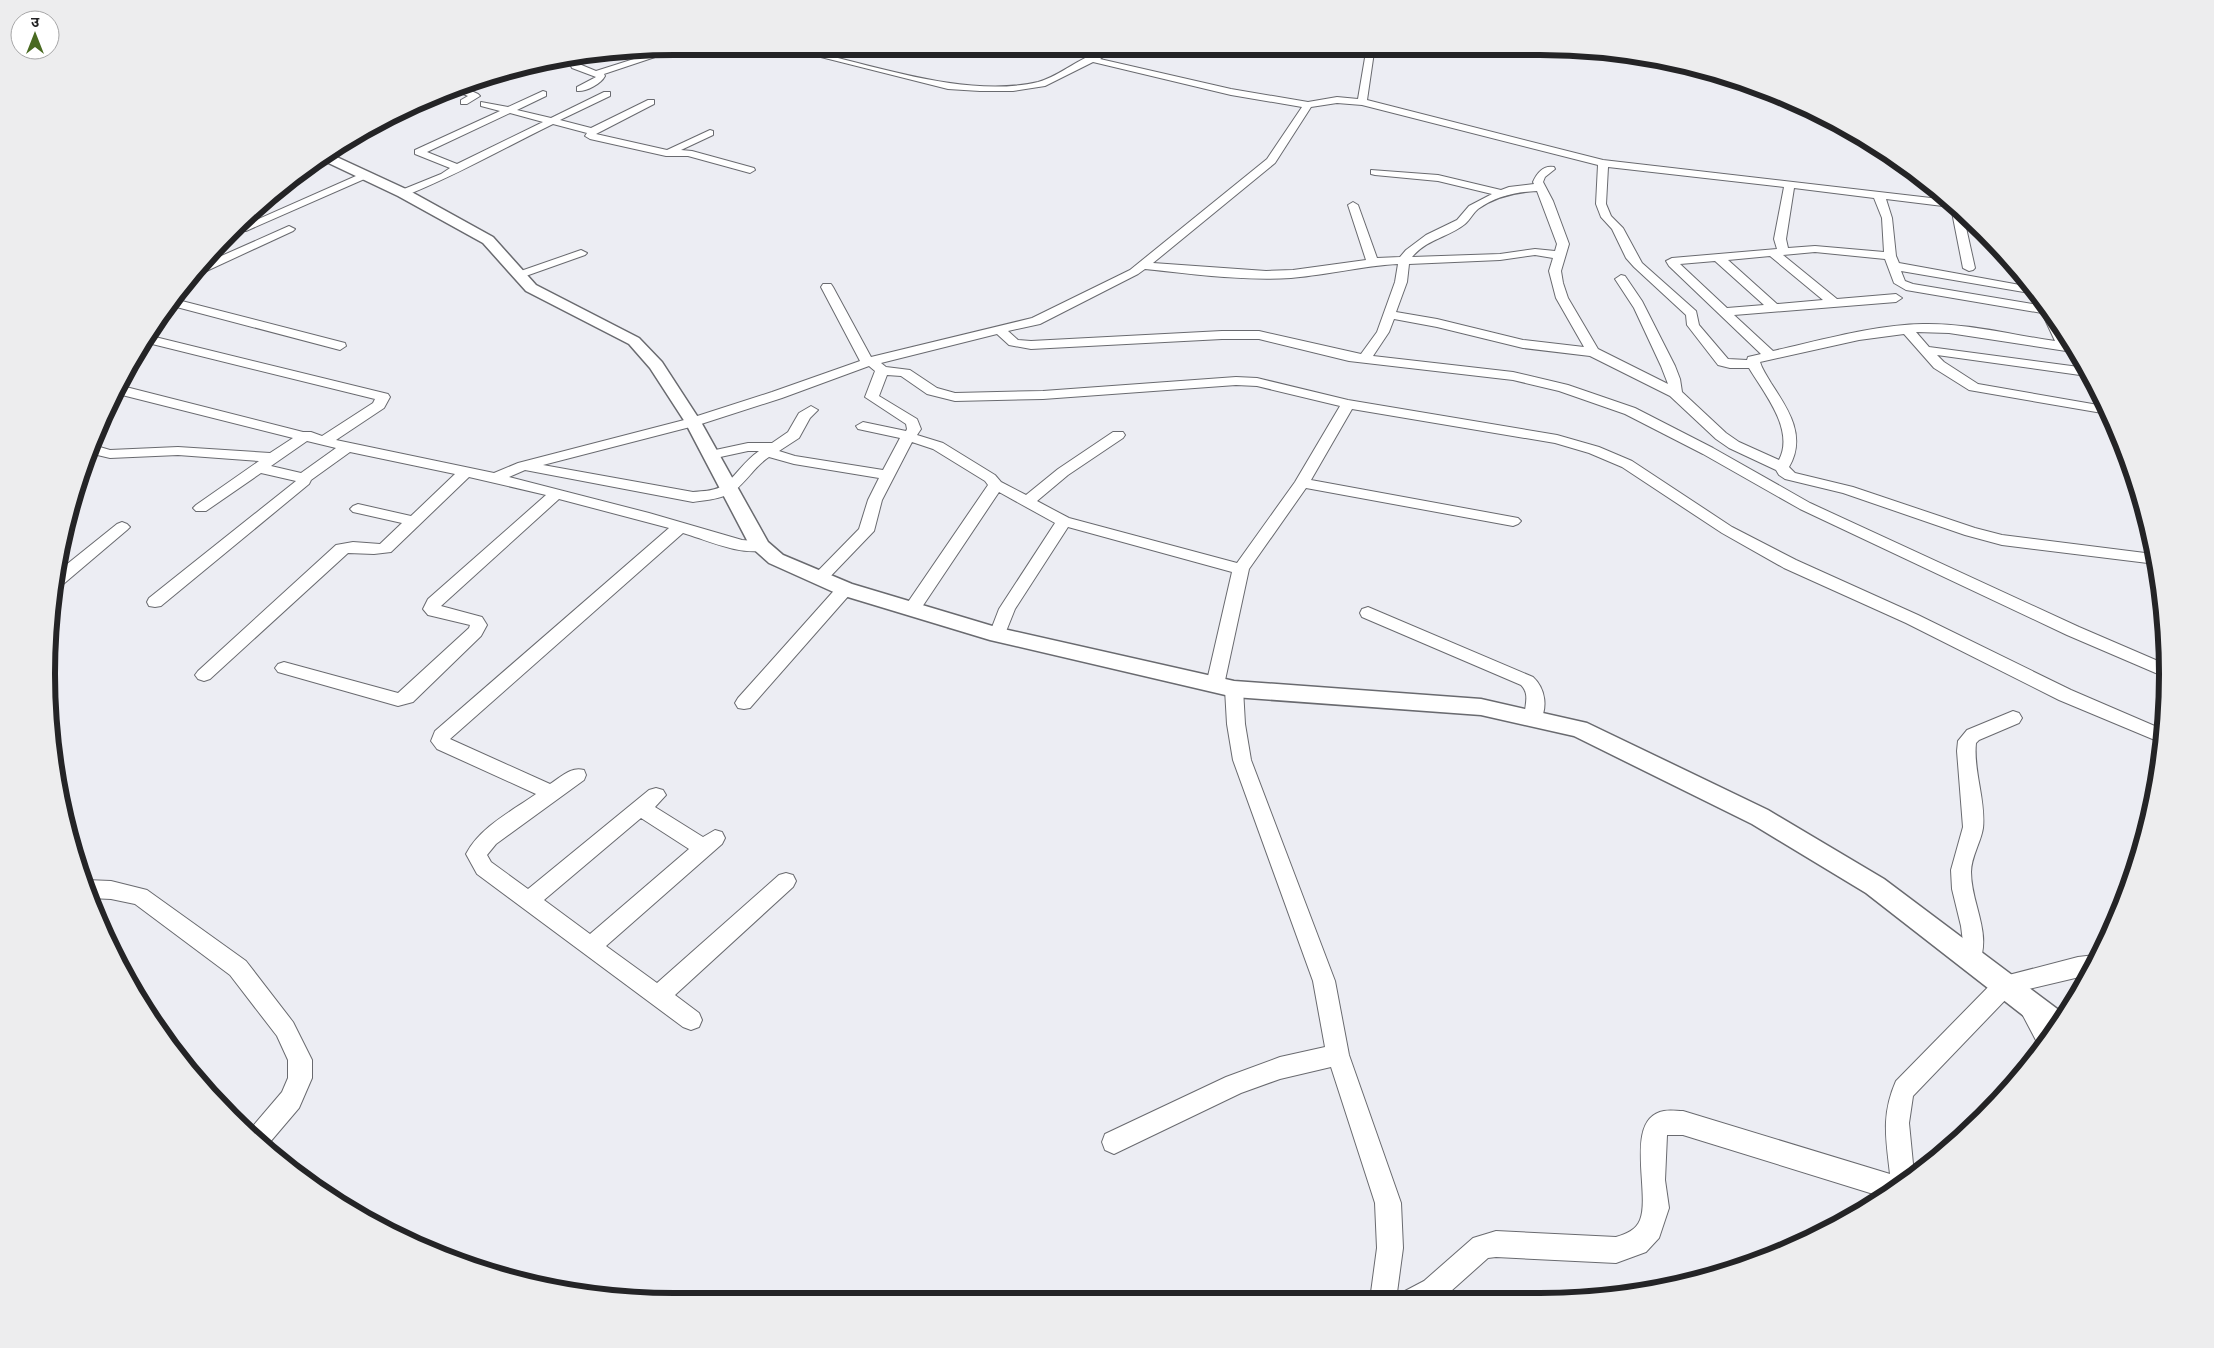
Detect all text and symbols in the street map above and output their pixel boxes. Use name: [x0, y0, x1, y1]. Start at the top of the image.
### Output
north arrow: [10, 10, 60, 60]
text: उ: [31, 14, 40, 30]

